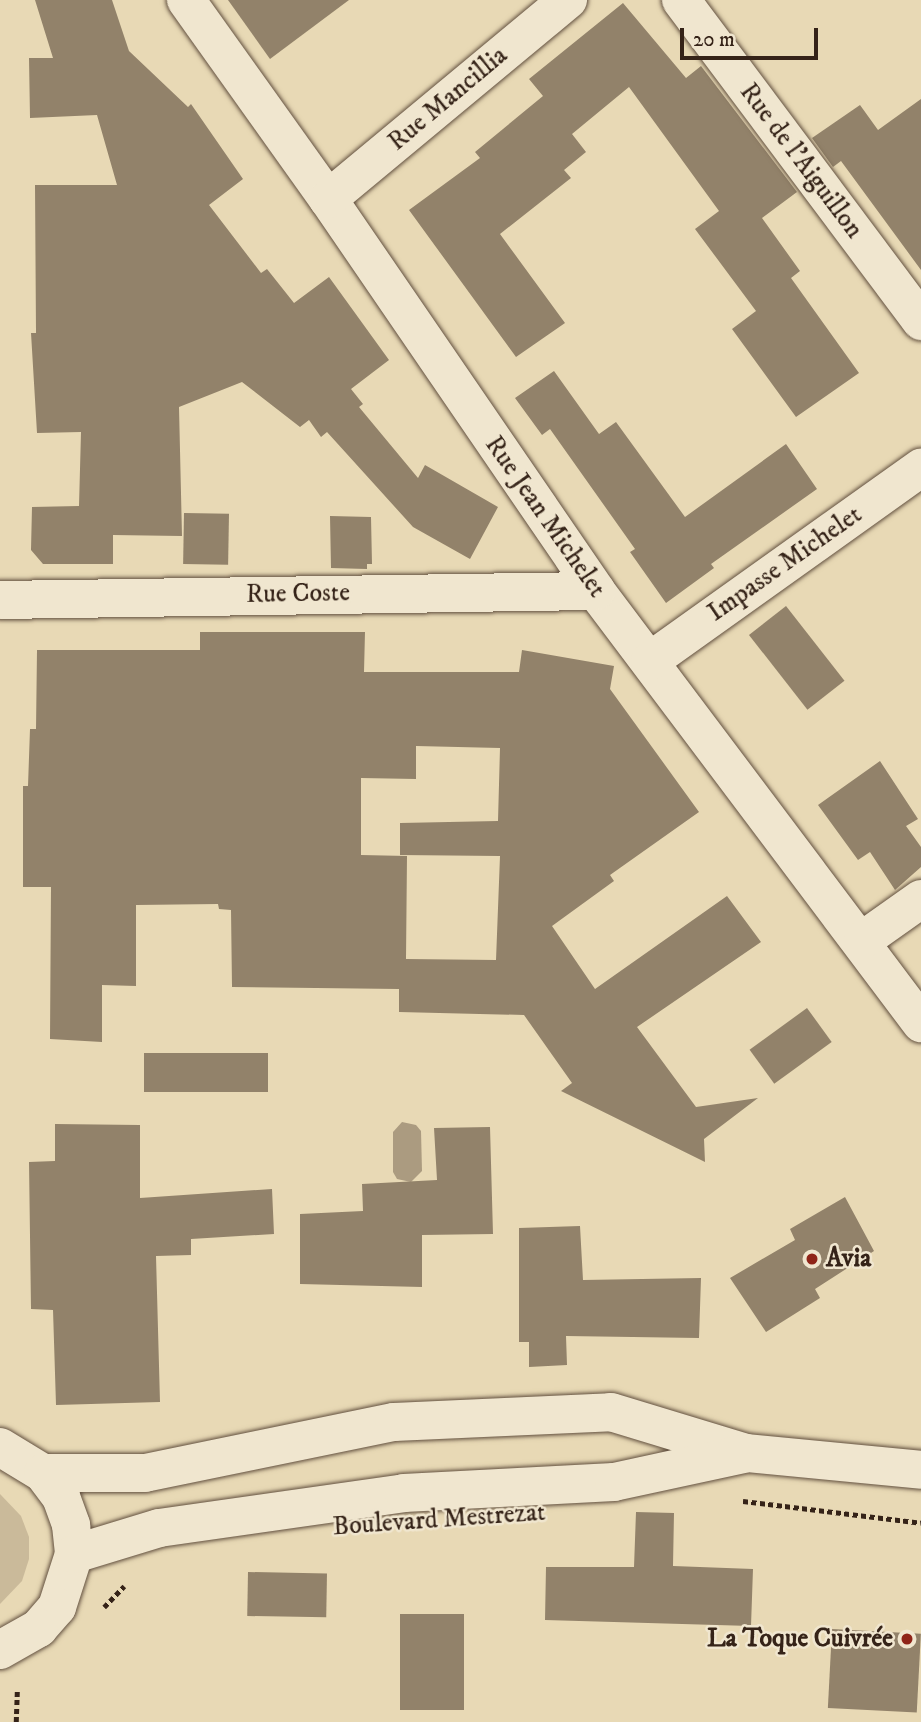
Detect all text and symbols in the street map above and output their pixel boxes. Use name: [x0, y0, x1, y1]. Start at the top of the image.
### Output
scale bar: [683, 14, 821, 58]
text: 20 m: [693, 27, 735, 53]
street label: Rue Mancillia: [382, 40, 514, 158]
street label: Rue de l'Aiguillon: [733, 77, 869, 245]
street label: Rue Jean Michelet: [478, 430, 612, 604]
street label: Impasse Michelet: [702, 499, 868, 629]
street label: Rue Coste: [246, 577, 350, 611]
place label: Avia: [826, 1243, 871, 1275]
marker: Avia: [804, 1251, 820, 1267]
street label: Boulevard Mestrezat: [332, 1497, 546, 1543]
place label: La Toque Cuivrée: [707, 1623, 893, 1655]
marker: La Toque Cuivrée: [899, 1631, 915, 1647]

